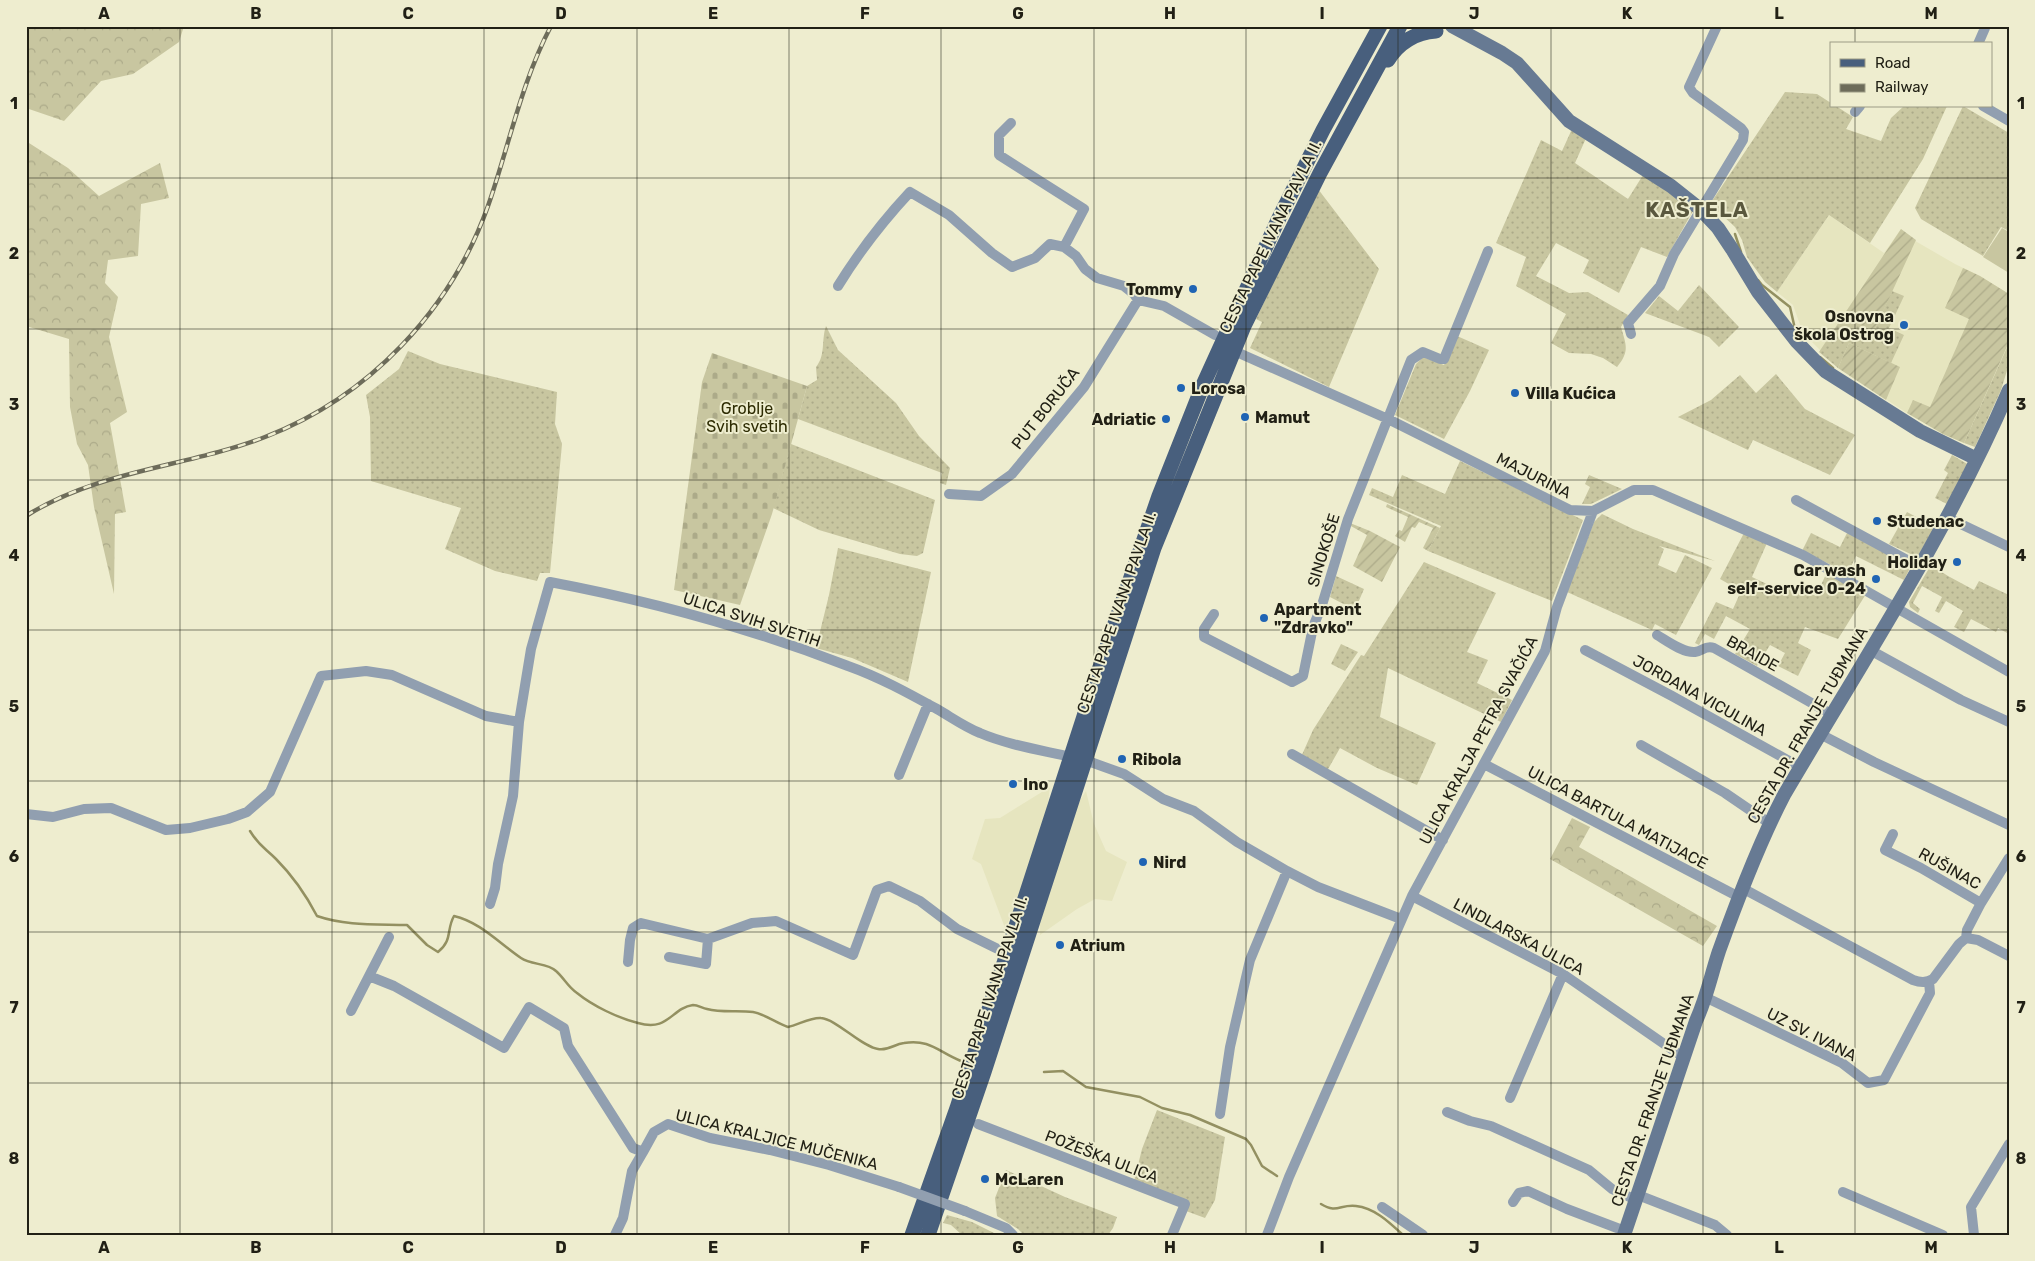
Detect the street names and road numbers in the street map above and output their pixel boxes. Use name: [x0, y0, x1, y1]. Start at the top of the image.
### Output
street label: CESTA PAPE IVANA PAVLA II.: [1215, 136, 1326, 336]
street label: PUT BORUČA: [1007, 363, 1083, 453]
street label: MAJURINA: [1493, 449, 1575, 502]
street label: CESTA PAPE IVANA PAVLA II.: [1073, 508, 1160, 716]
street label: SINOKOŠE: [1302, 511, 1344, 589]
street label: ULICA SVIH SVETIH: [680, 588, 823, 651]
street label: CESTA DR. FRANJE TUĐMANA: [1743, 623, 1872, 827]
street label: BRAIDE: [1723, 631, 1782, 676]
street label: ULICA KRALJA PETRA SVAČIĆA: [1414, 632, 1542, 848]
street label: JORDANA VICULINA: [1630, 651, 1770, 740]
street label: ULICA BARTULA MATIJACE: [1524, 762, 1711, 873]
street label: RUŠINAC: [1915, 843, 1985, 893]
street label: CESTA PAPE IVANA PAVLA II.: [948, 893, 1031, 1101]
street label: LINDLARSKA ULICA: [1450, 894, 1588, 979]
street label: CESTA DR. FRANJE TUĐMANA: [1607, 991, 1698, 1209]
street label: UZ SV. IVANA: [1764, 1004, 1860, 1065]
street label: ULICA KRALJICE MUČENIKA: [674, 1104, 881, 1174]
street label: POŽEŠKA ULICA: [1042, 1125, 1162, 1187]

